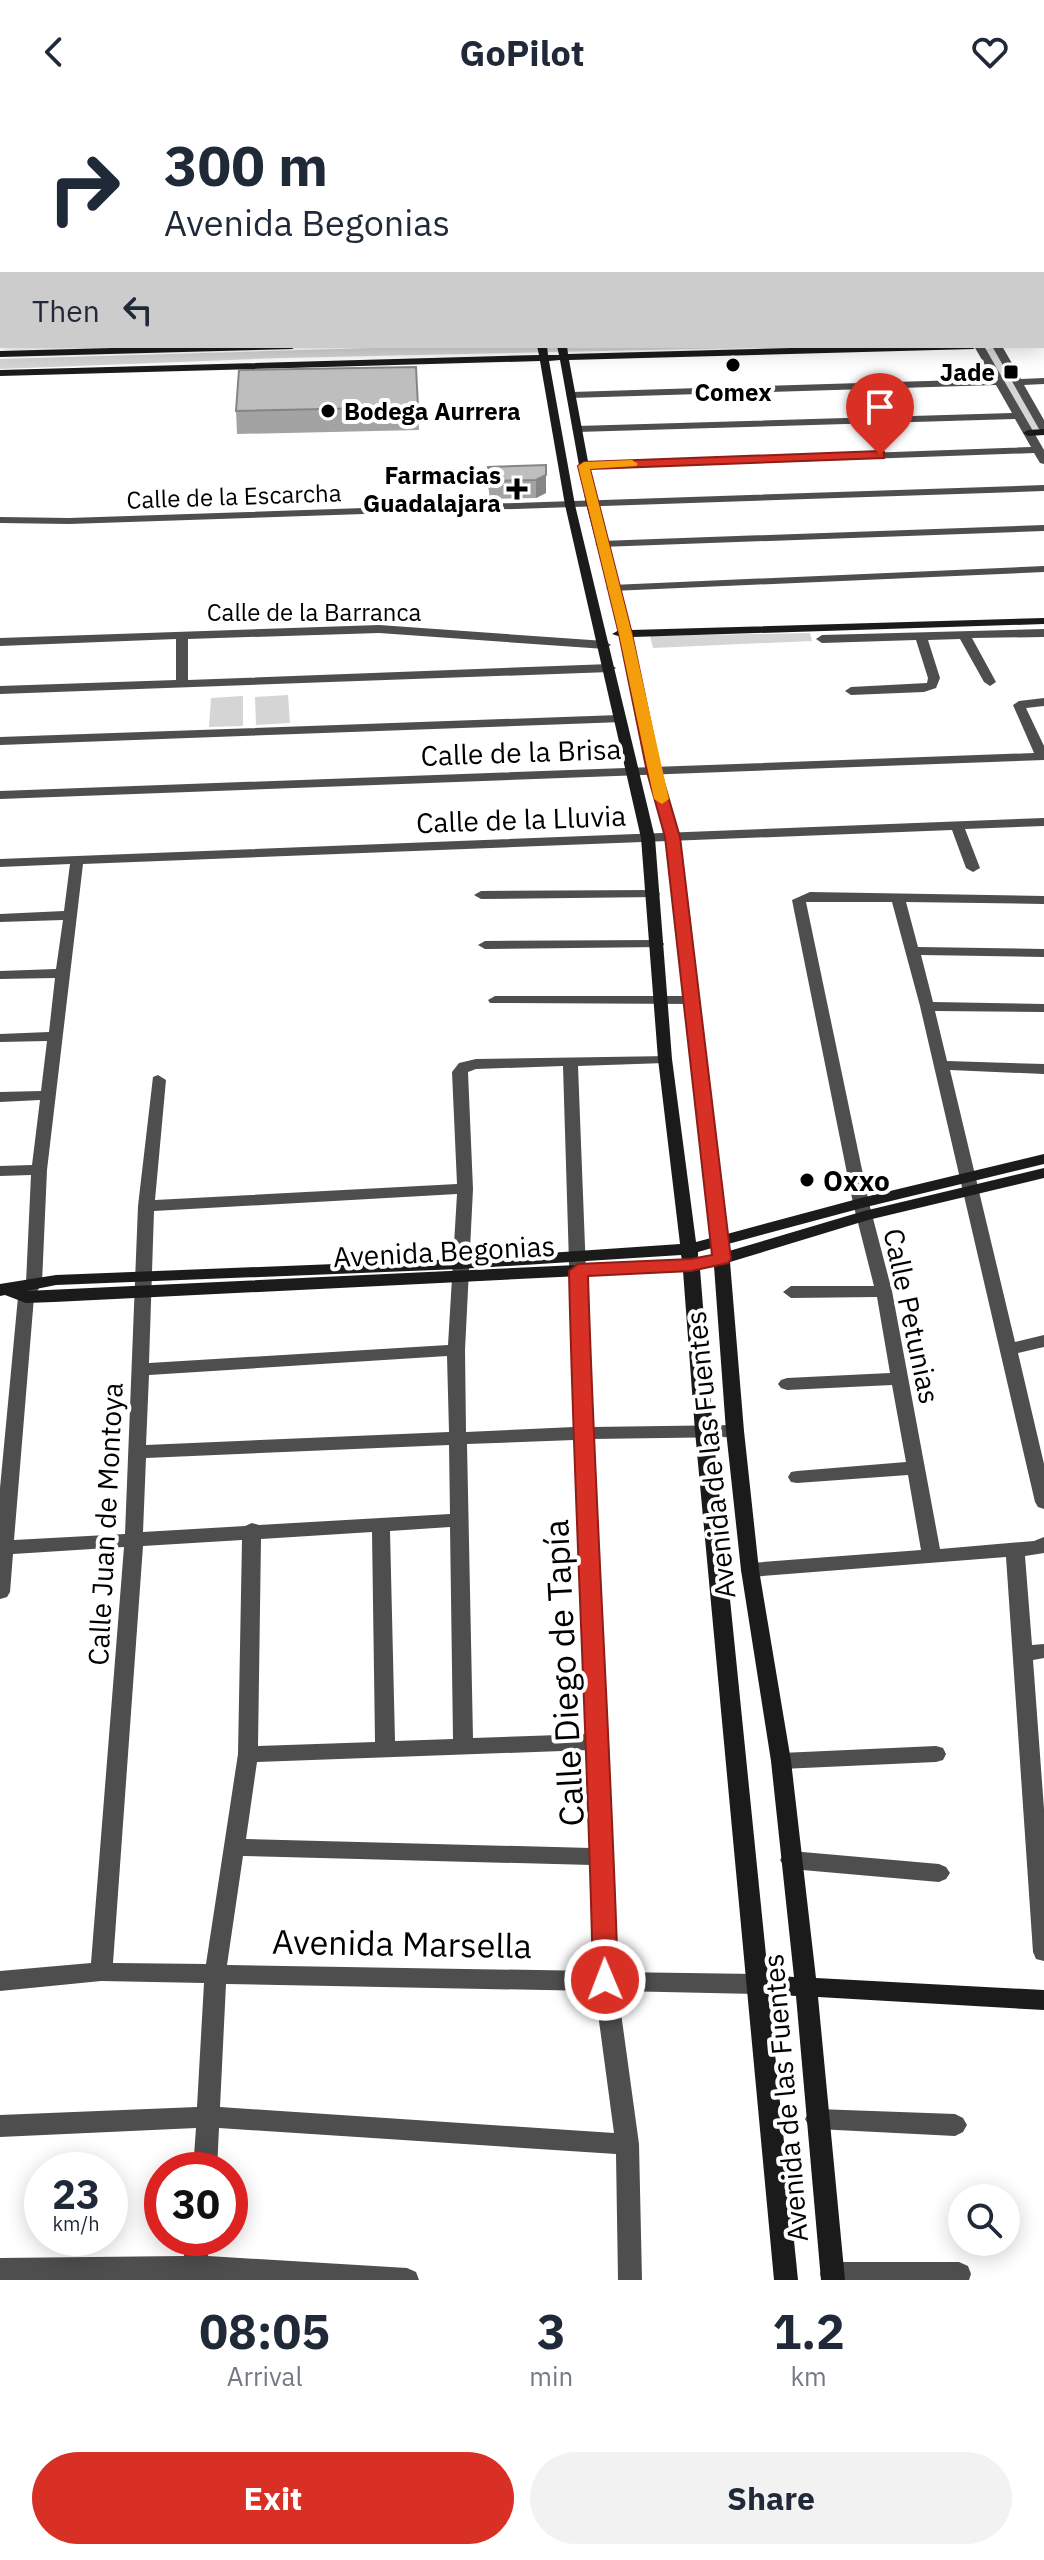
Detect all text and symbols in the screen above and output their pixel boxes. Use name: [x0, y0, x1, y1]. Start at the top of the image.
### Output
text: GoPilot: [460, 29, 584, 76]
icon: back: [32, 30, 76, 74]
icon: heart: [968, 30, 1012, 74]
text: 300 m: [164, 129, 328, 201]
icon: right: [32, 136, 136, 240]
text: Avenida Begonias: [164, 199, 450, 246]
icon: left: [116, 288, 160, 332]
text: Then: [32, 291, 100, 330]
marker: Comex: [724, 356, 742, 374]
place label: Jade: [940, 356, 995, 388]
marker: Jade: [1002, 363, 1020, 381]
pin: [846, 373, 914, 455]
place label: Comex: [694, 376, 772, 408]
icon: arrive: [858, 385, 902, 429]
place label: Bodega Aurrera: [344, 395, 521, 427]
marker: Bodega Aurrera: [319, 402, 337, 420]
place label: Farmacias Guadalajara: [363, 459, 501, 519]
street label: Calle de la Escarcha: [126, 476, 342, 516]
marker: Farmacias Guadalajara: [508, 480, 526, 498]
street label: Calle de la Barranca: [207, 596, 421, 628]
street label: Calle de la Brisa: [420, 730, 622, 774]
street label: Calle de la Lluvia: [415, 797, 627, 841]
place label: Oxxo: [823, 1162, 890, 1199]
marker: Oxxo: [798, 1171, 816, 1189]
street label: Calle Petunias: [875, 1225, 949, 1407]
street label: Avenida Begonias: [332, 1227, 556, 1275]
street label: Avenida de las Fuentes: [677, 1309, 743, 1601]
street label: Calle Juan de Montoya: [79, 1381, 131, 1666]
street label: Calle Diego de Tapía: [533, 1519, 593, 1827]
street label: Avenida Marsella: [272, 1919, 532, 1967]
position arrow: [563, 1938, 647, 2022]
street label: Avenida de las Fuentes: [754, 1952, 816, 2244]
speed limit sign: 30: [144, 2152, 248, 2256]
text: 23: [52, 2168, 100, 2220]
map controls: [948, 2184, 1020, 2256]
button: search: [948, 2184, 1020, 2256]
text: km/h: [52, 2210, 100, 2237]
text: 08:05: [199, 2300, 330, 2362]
text: 3: [537, 2300, 566, 2362]
text: 1.2: [772, 2300, 845, 2362]
text: Arrival: [227, 2359, 303, 2393]
text: min: [529, 2359, 573, 2393]
text: km: [790, 2359, 827, 2393]
button: Exit: [32, 2452, 514, 2544]
button: Share: [530, 2452, 1012, 2544]

